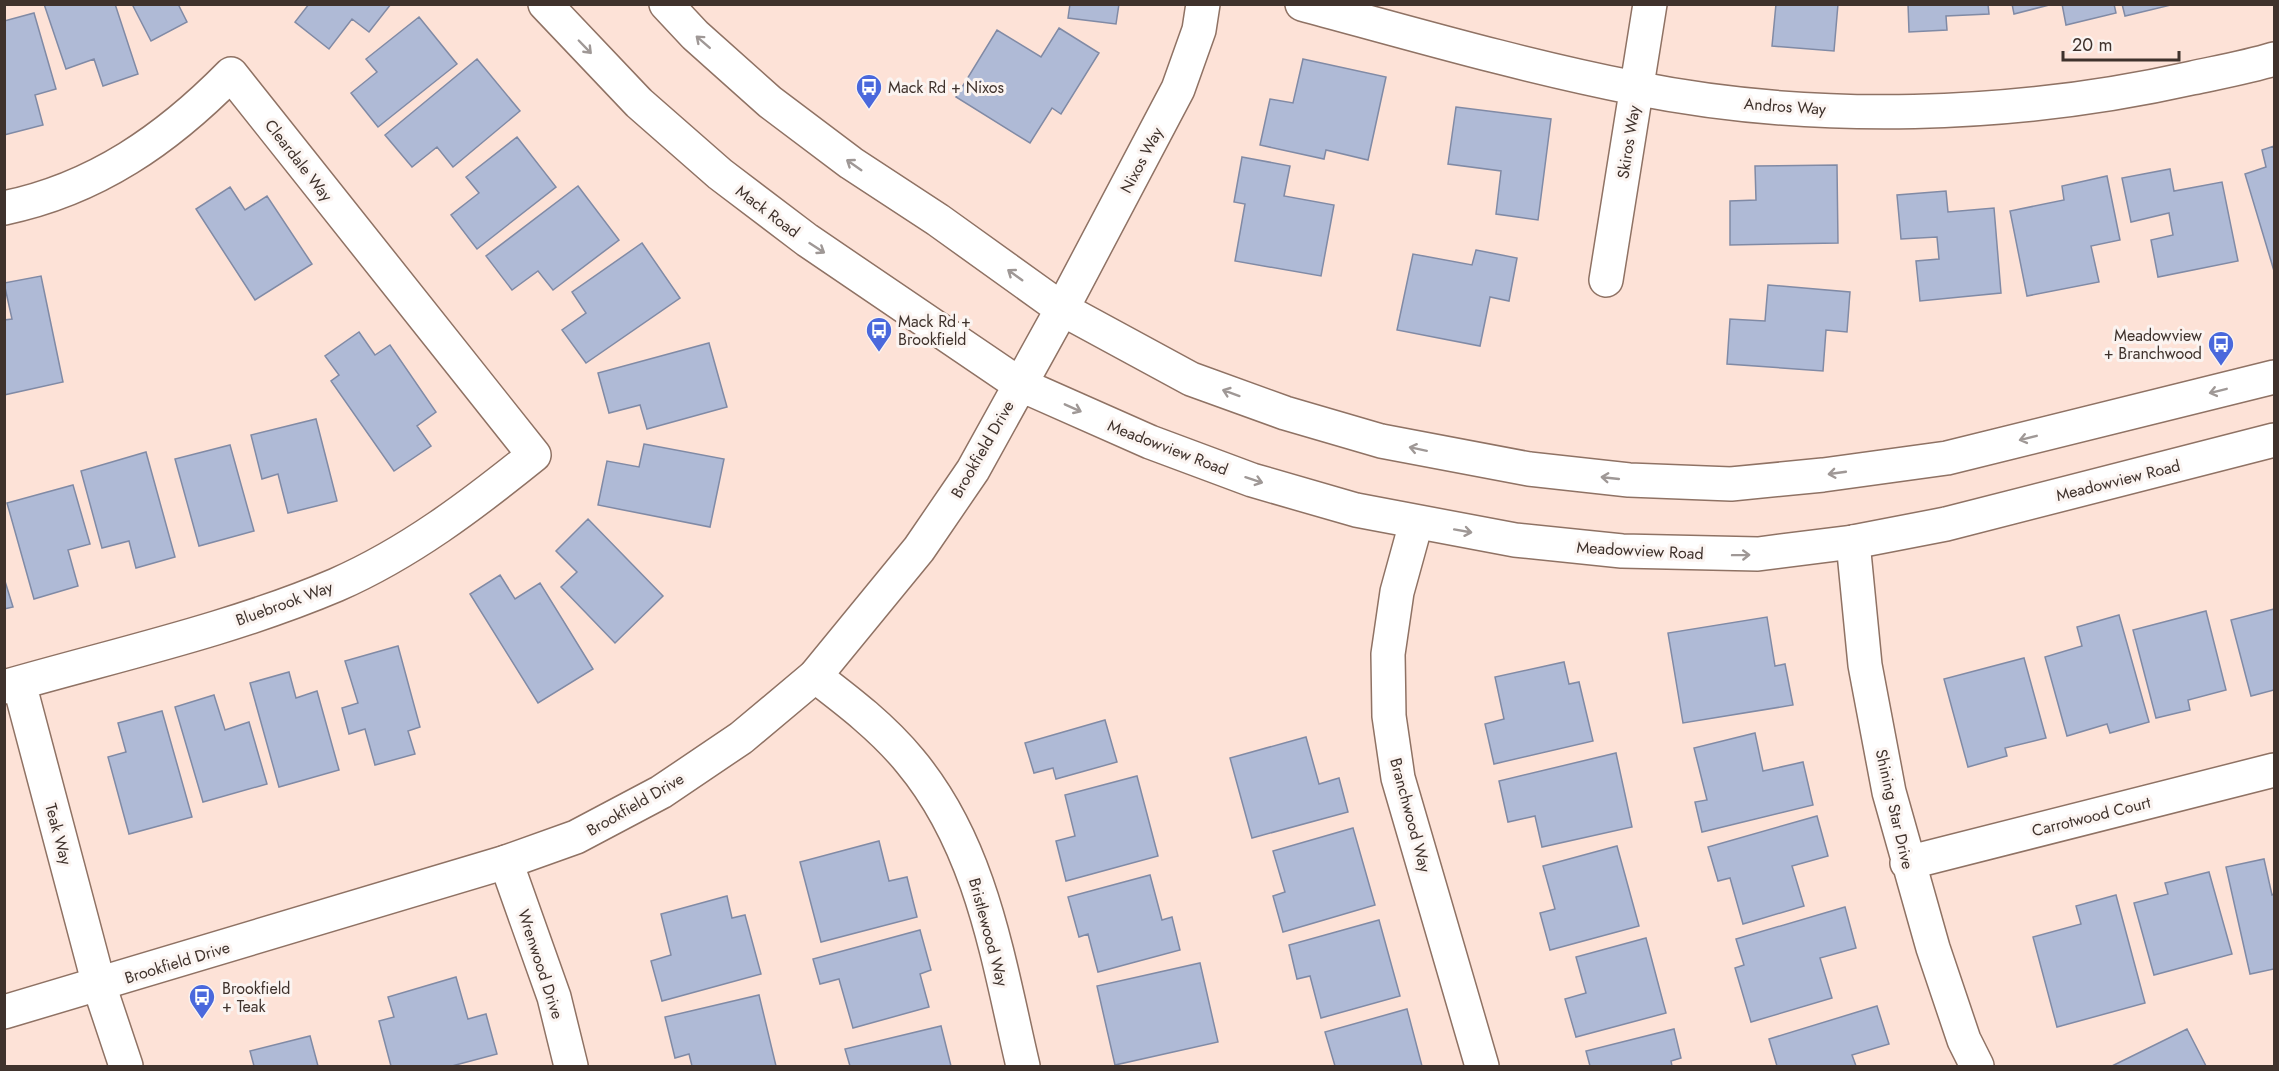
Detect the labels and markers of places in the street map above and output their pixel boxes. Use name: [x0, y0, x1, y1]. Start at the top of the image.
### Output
bus stop icon: Mack Rd + Nixos: [854, 72, 884, 110]
place label: Mack Rd + Nixos: [888, 76, 1004, 99]
place label: Mack Rd + Brookfield: [898, 310, 971, 351]
bus stop icon: Mack Rd + Brookfield: [864, 315, 894, 353]
place label: Meadowview + Branchwood: [2104, 324, 2202, 365]
bus stop icon: Meadowview + Branchwood: [2206, 329, 2236, 367]
place label: Brookfield + Teak: [222, 977, 290, 1018]
bus stop icon: Brookfield + Teak: [187, 982, 217, 1020]

